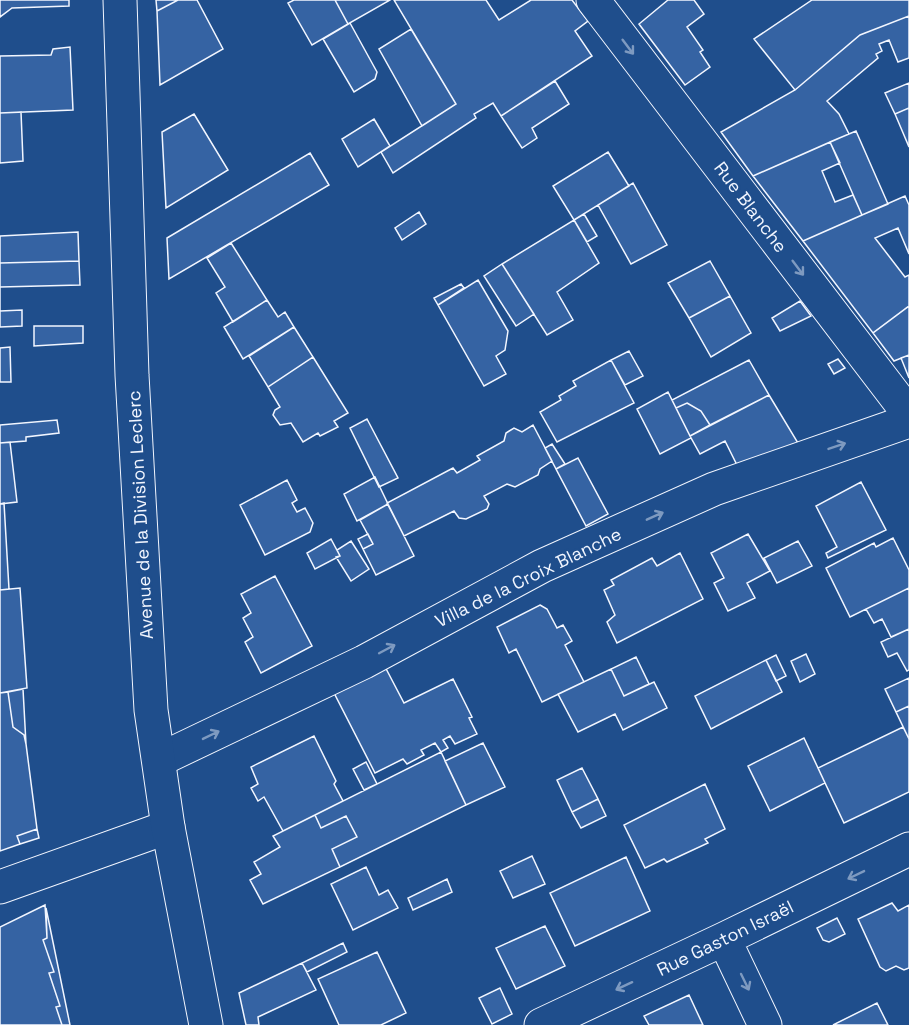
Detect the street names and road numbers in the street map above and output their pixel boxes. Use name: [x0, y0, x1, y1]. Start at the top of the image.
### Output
street label: Rue Blanche: [709, 157, 793, 257]
street label: Avenue de la Division Leclerc: [122, 390, 158, 640]
street label: Villa de la Croix Blanche: [431, 522, 625, 632]
street label: Rue Gaston Israël: [653, 895, 797, 981]

